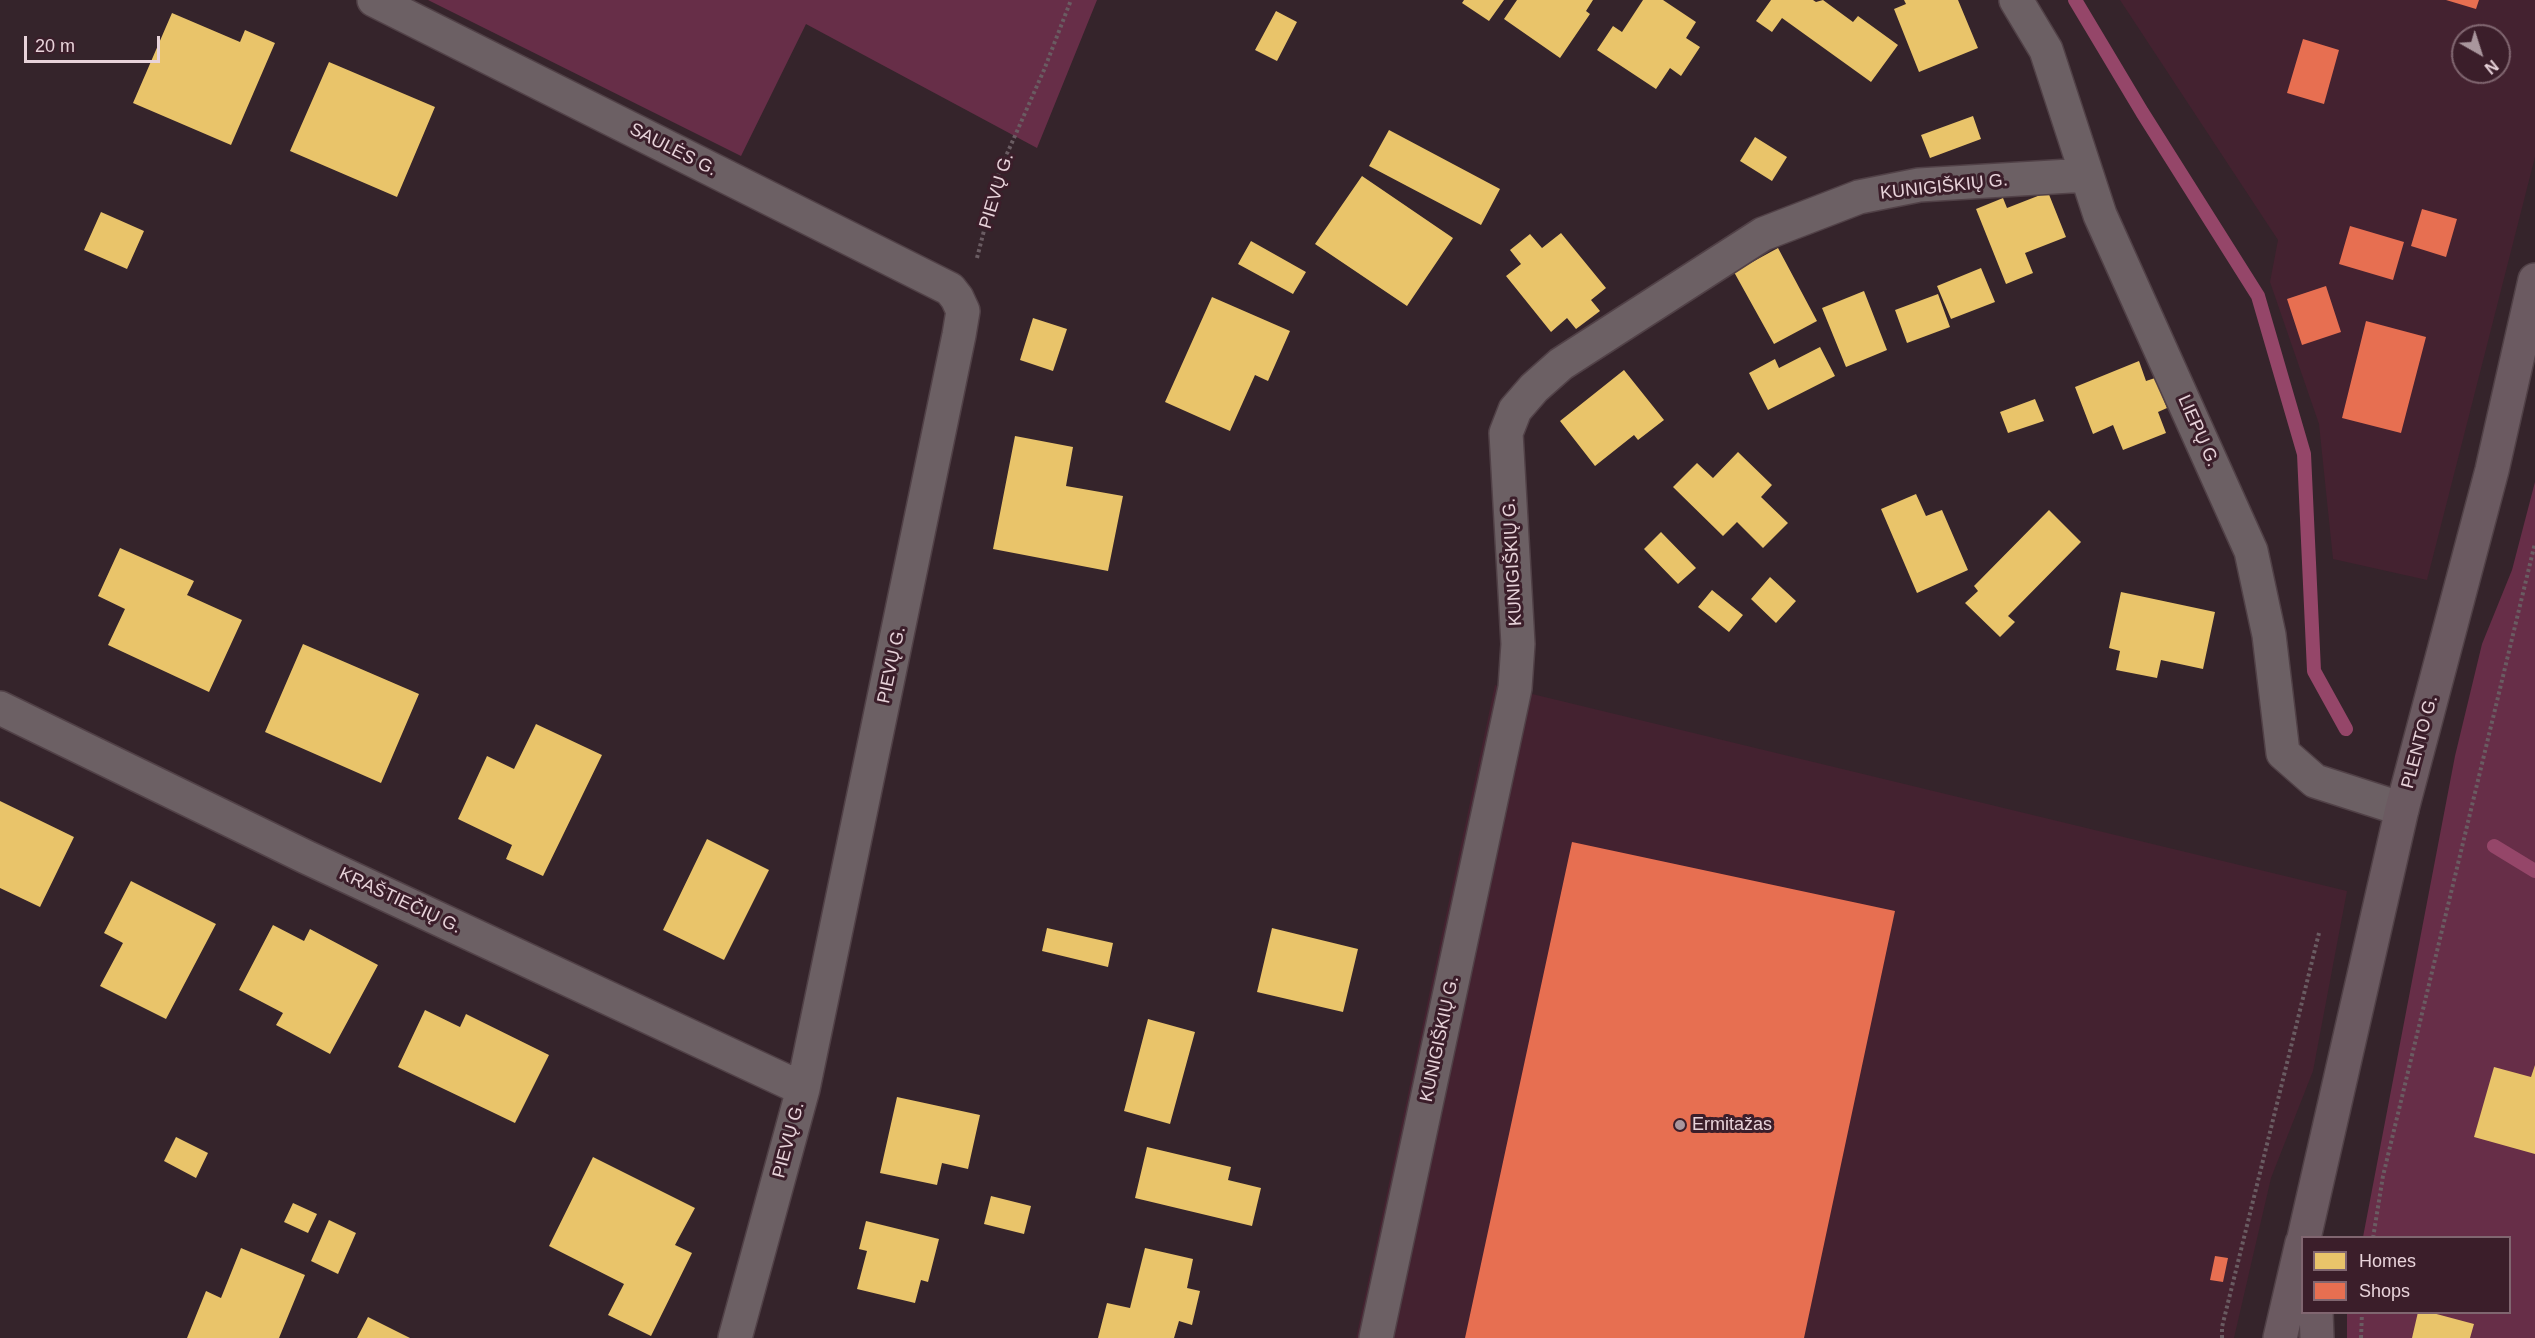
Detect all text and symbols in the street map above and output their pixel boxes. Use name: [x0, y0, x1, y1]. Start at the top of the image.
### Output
scale bar: [27, 24, 164, 62]
north arrow: [2451, 24, 2511, 84]
text: 20 m: [35, 36, 75, 56]
text: N: [2482, 57, 2501, 77]
street label: SAULĖS G.: [626, 119, 720, 181]
street label: PIEVŲ G.: [975, 151, 1019, 231]
street label: KUNIGIŠKIŲ G.: [1879, 170, 2009, 204]
street label: LIEPŲ G.: [2173, 392, 2223, 470]
street label: KUNIGIŠKIŲ G.: [1499, 498, 1527, 626]
street label: PIEVŲ G.: [873, 625, 911, 705]
street label: PLENTO G.: [2397, 693, 2443, 791]
street label: KRAŠTIEČIŲ G.: [336, 863, 464, 939]
street label: KUNIGIŠKIŲ G.: [1416, 974, 1464, 1104]
street label: PIEVŲ G.: [768, 1100, 810, 1180]
place label: Ermitažas: [1692, 1114, 1772, 1136]
marker: Ermitažas: [1673, 1118, 1687, 1132]
legend: [2301, 1236, 2511, 1314]
text: Homes: [2359, 1251, 2416, 1271]
text: Shops: [2359, 1281, 2410, 1301]

